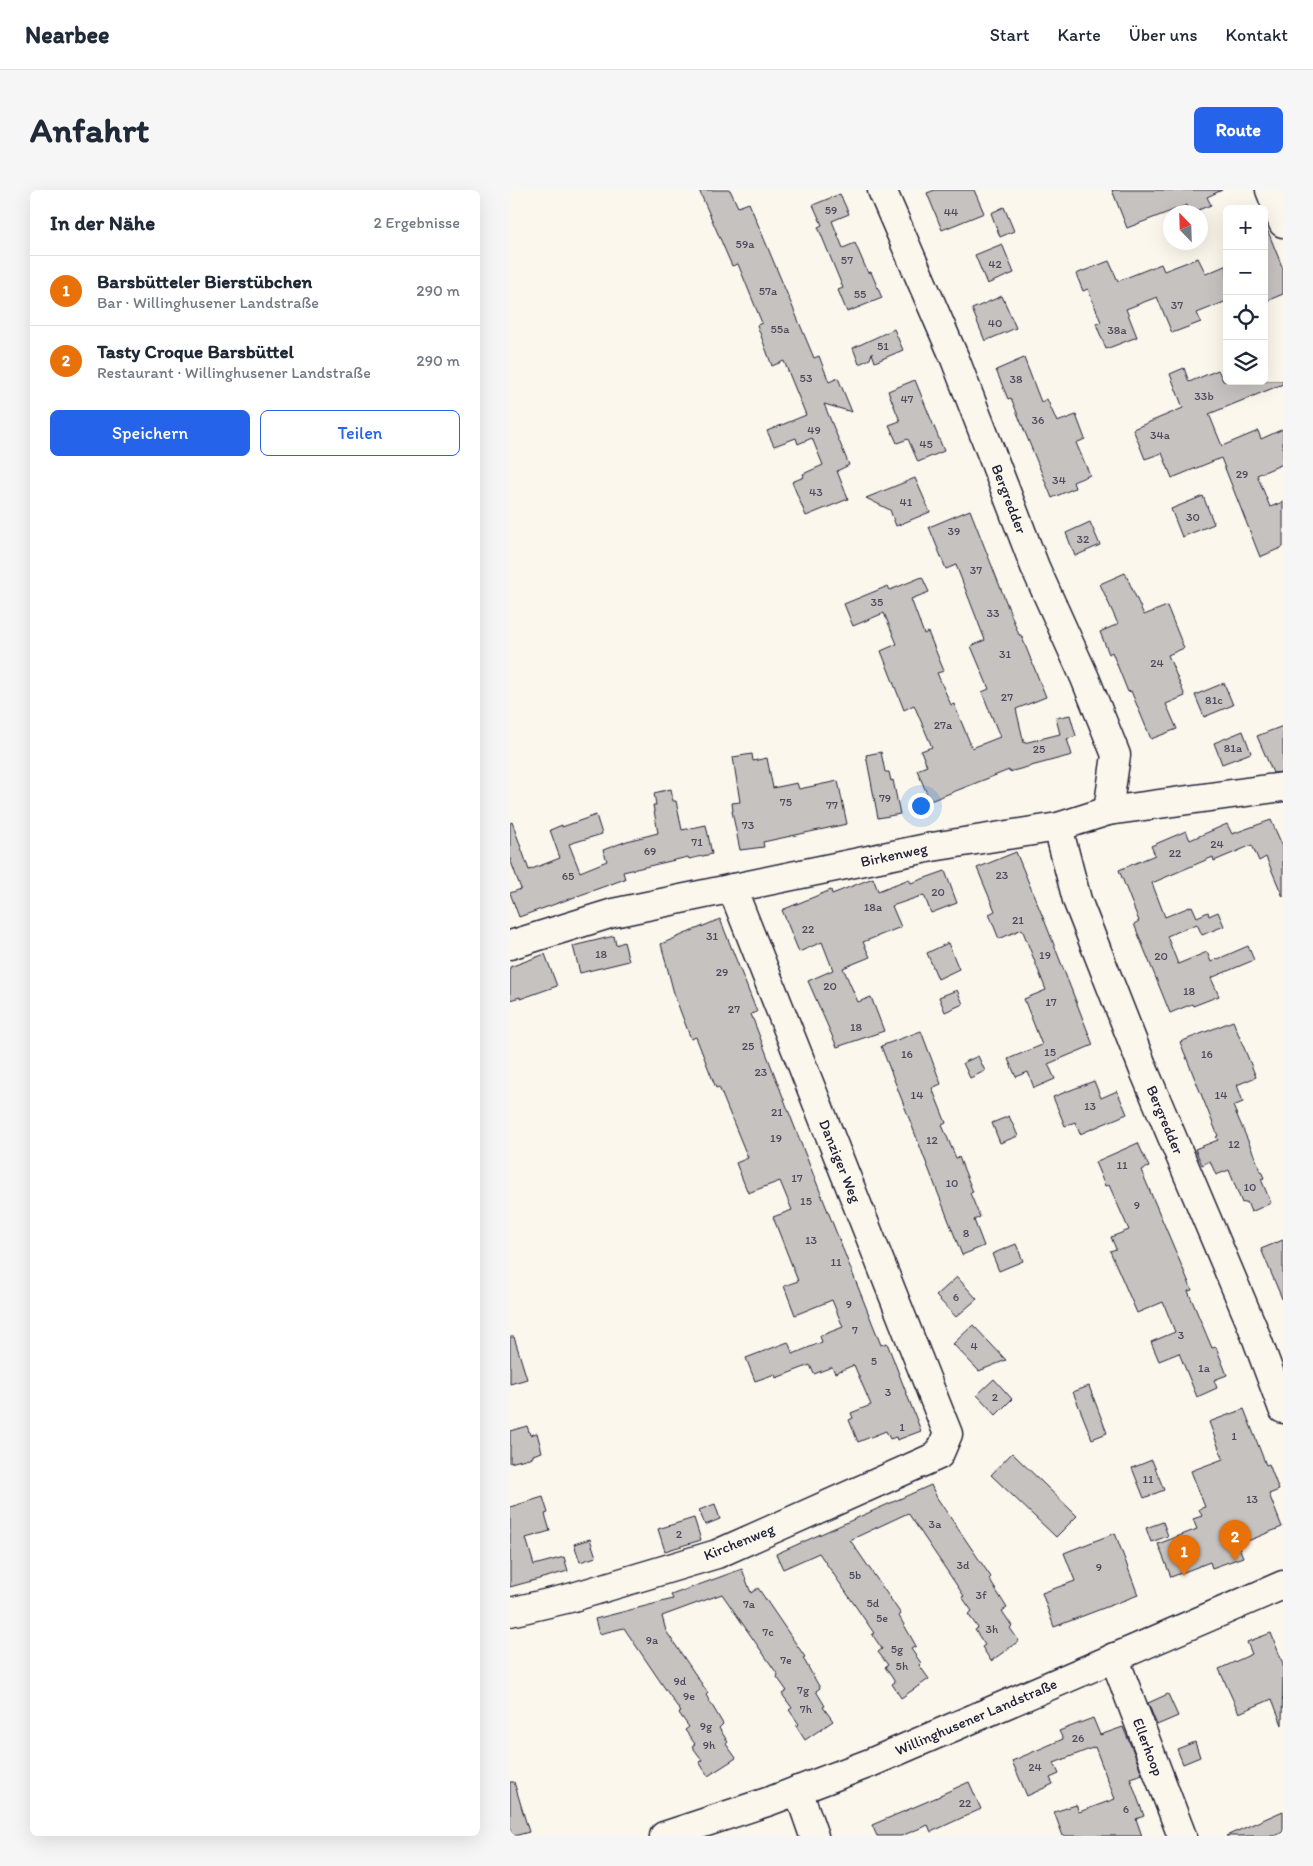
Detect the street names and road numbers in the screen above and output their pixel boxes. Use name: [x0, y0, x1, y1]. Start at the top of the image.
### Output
street label: Bergredder: [988, 462, 1030, 536]
street label: Birkenweg: [859, 839, 929, 871]
street label: Bergredder: [1142, 1083, 1188, 1157]
street label: Danziger Weg: [815, 1117, 865, 1206]
street label: Kirchenweg: [701, 1520, 777, 1564]
street label: Willinghusener Landstraße: [892, 1675, 1060, 1759]
street label: Ellerhoop: [1129, 1715, 1167, 1779]

